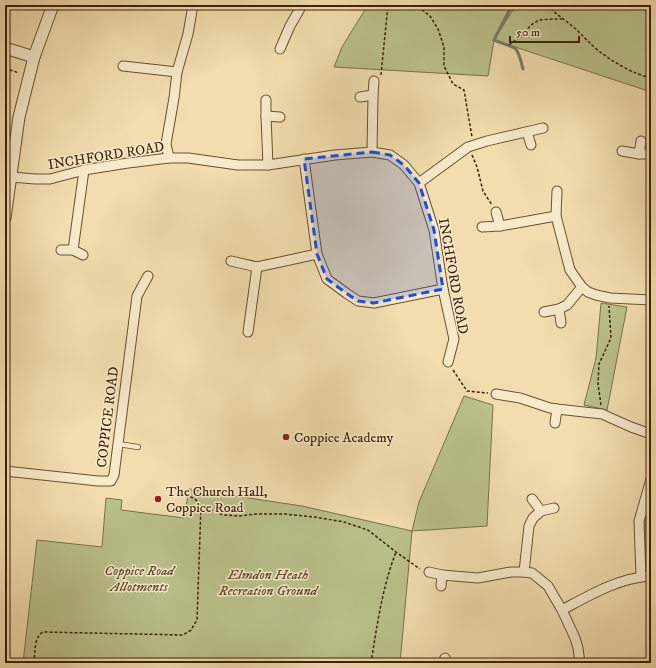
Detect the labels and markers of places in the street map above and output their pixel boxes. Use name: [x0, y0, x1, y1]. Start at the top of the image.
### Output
place label: Coppice Academy: [294, 429, 394, 447]
marker: Coppice Academy: [281, 432, 291, 442]
place label: The Church Hall, Coppice Road: [166, 483, 268, 517]
marker: The Church Hall, Coppice Road: [153, 494, 163, 504]

